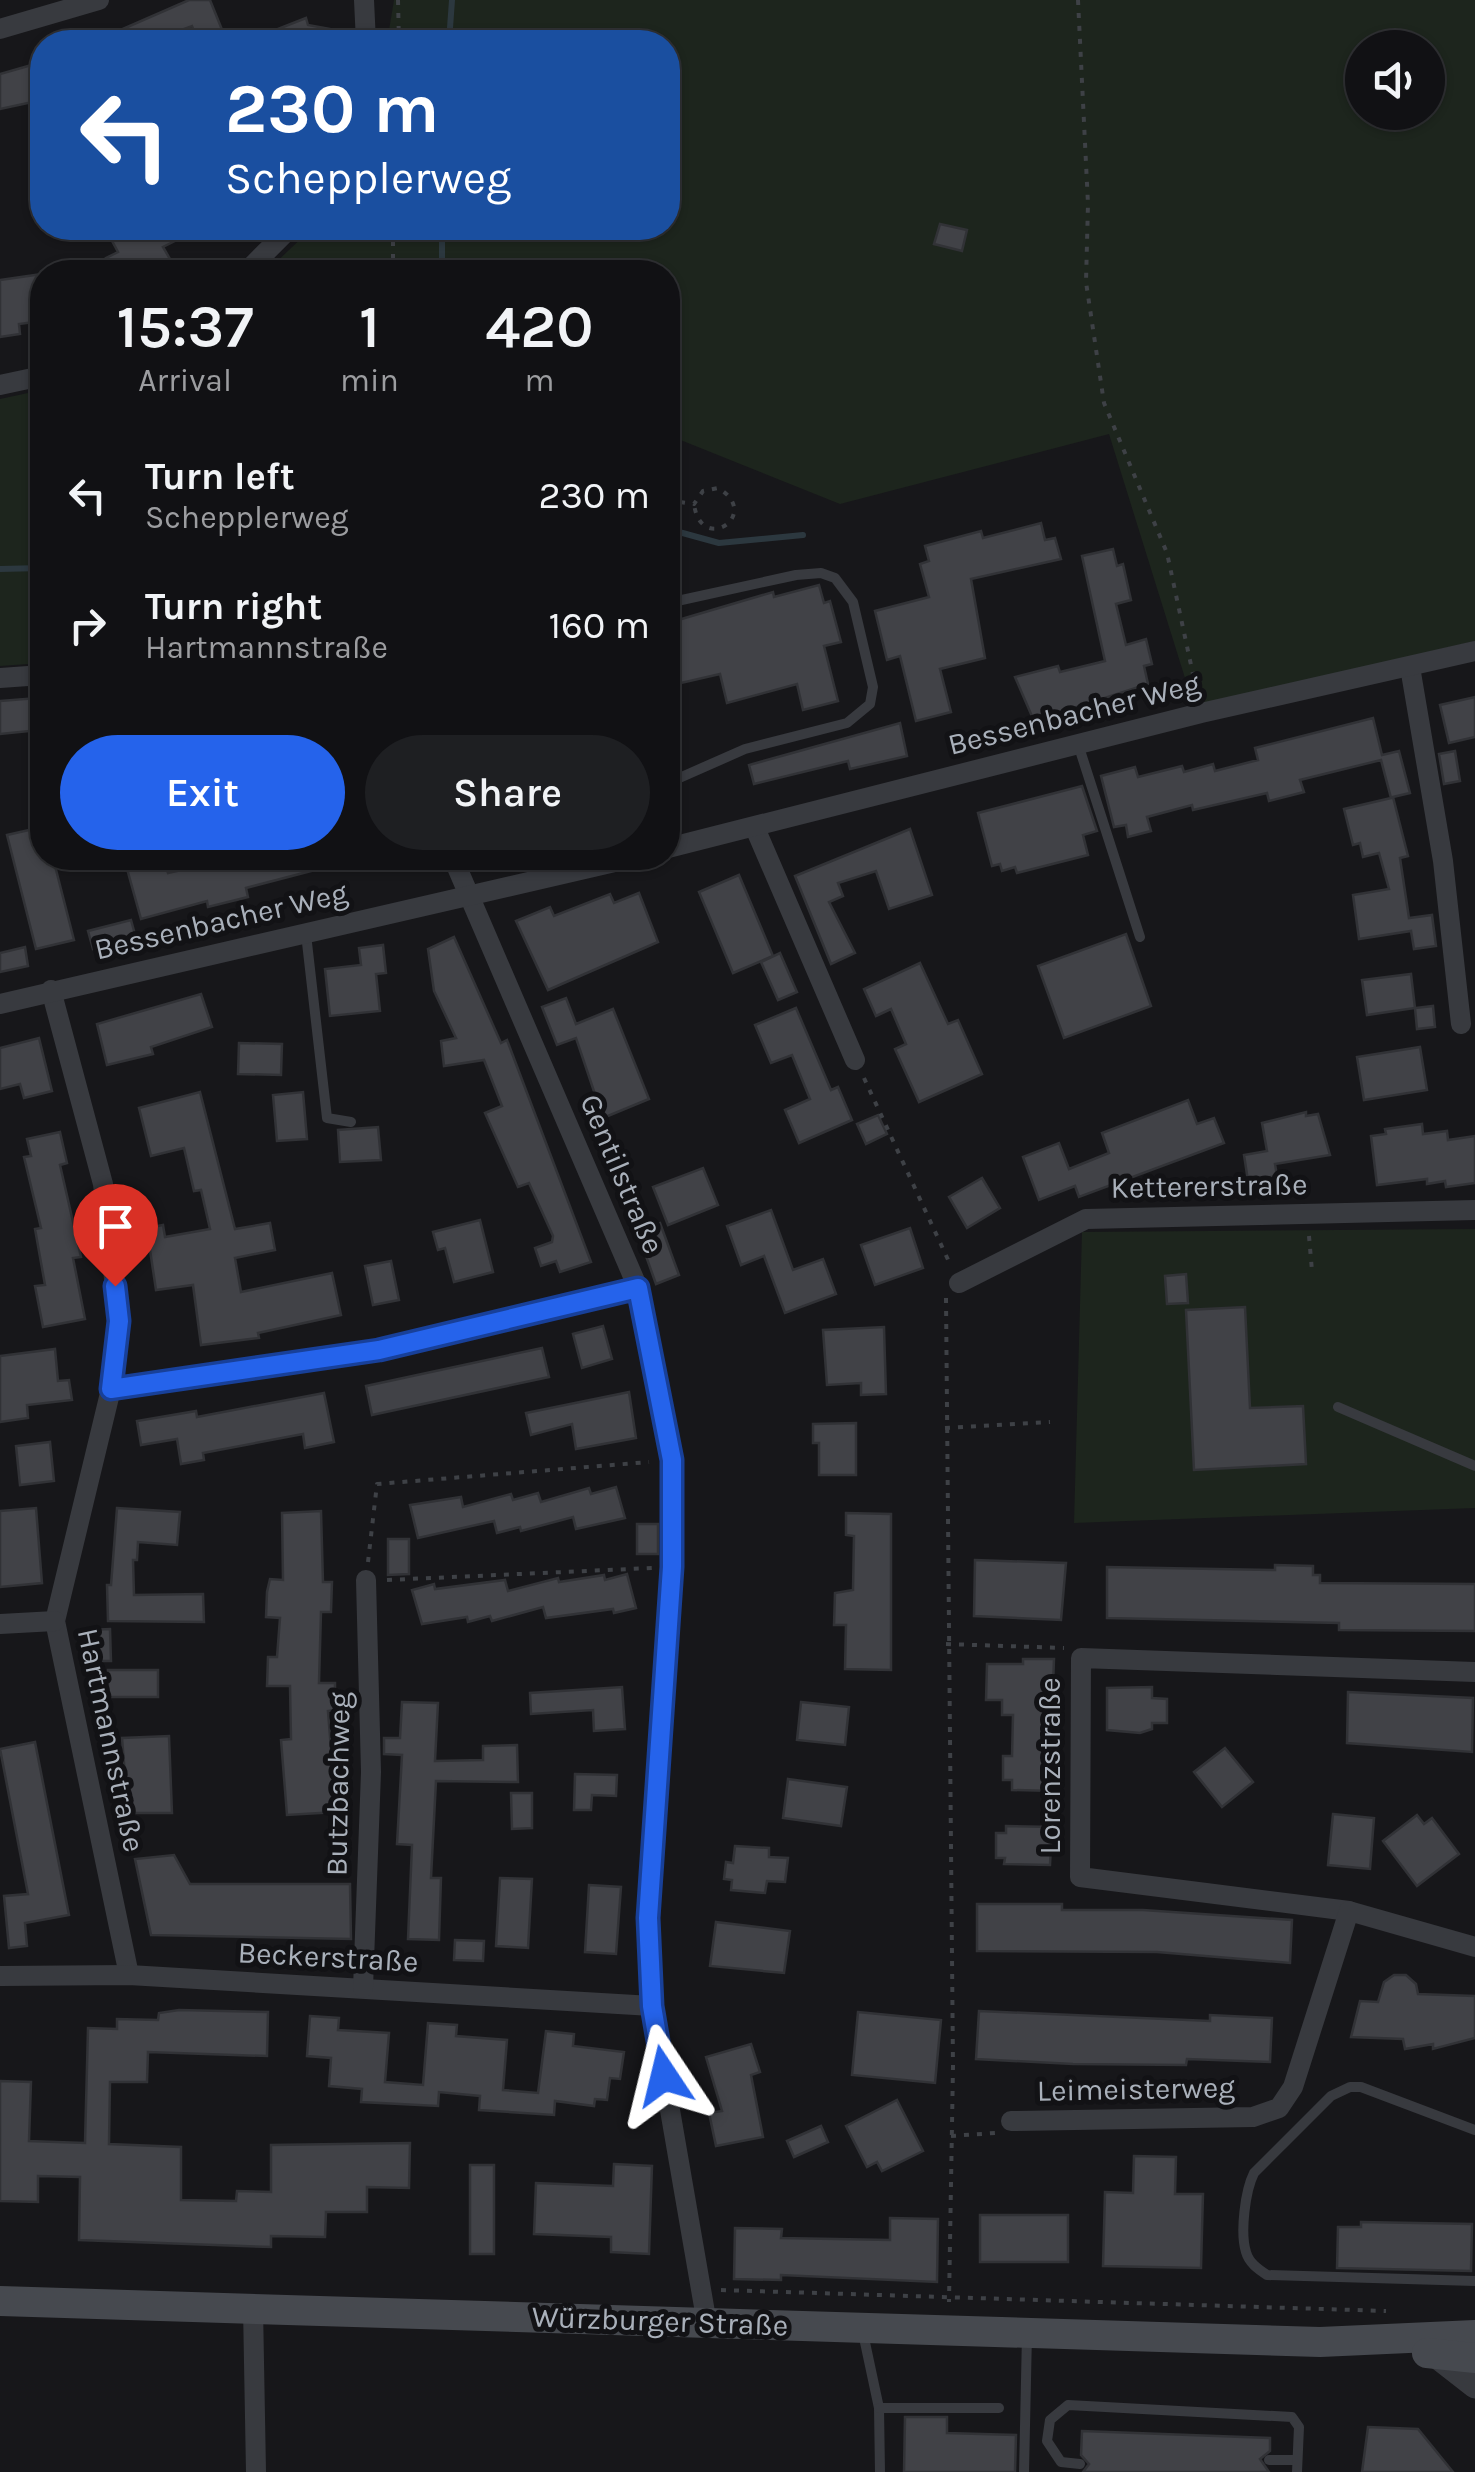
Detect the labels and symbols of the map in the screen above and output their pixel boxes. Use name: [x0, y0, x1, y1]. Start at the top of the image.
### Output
street label: Bessenbacher Weg: [944, 665, 1204, 763]
street label: Bessenbacher Weg: [91, 874, 351, 968]
street label: Gentilstraße: [572, 1089, 672, 1259]
street label: Kettererstraße: [1110, 1166, 1308, 1206]
pin: [73, 1184, 158, 1287]
street label: Hartmannstraße: [70, 1625, 152, 1855]
street label: Lorenzstraße: [1032, 1677, 1068, 1855]
street label: Butzbachweg: [318, 1691, 358, 1876]
street label: Beckerstraße: [237, 1934, 419, 1980]
position arrow: [612, 2024, 716, 2128]
street label: Leimeisterweg: [1037, 2069, 1235, 2109]
street label: Würzburger Straße: [531, 2299, 789, 2343]

